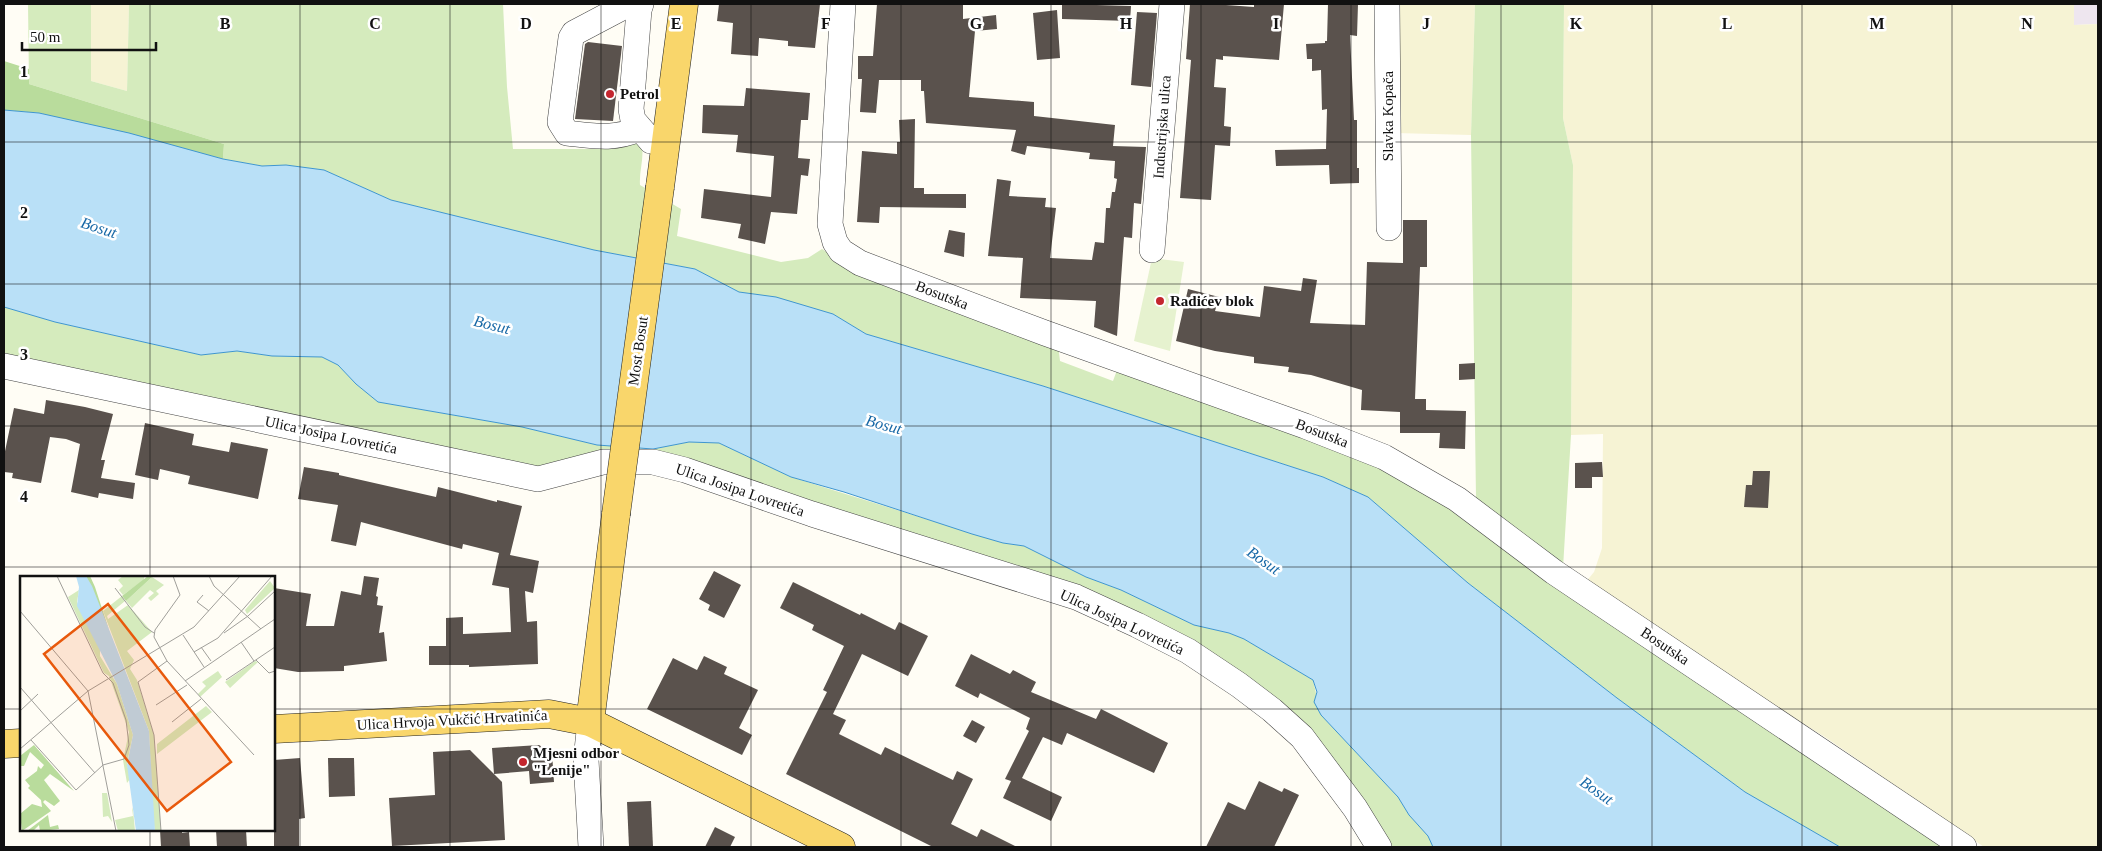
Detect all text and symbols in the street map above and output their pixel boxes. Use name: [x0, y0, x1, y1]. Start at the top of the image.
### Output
text: B: [220, 15, 231, 32]
text: C: [369, 15, 381, 32]
text: D: [520, 15, 532, 32]
text: E: [671, 15, 681, 32]
text: F: [821, 15, 831, 32]
text: G: [970, 15, 983, 32]
text: H: [1120, 15, 1133, 32]
text: I: [1273, 15, 1279, 32]
text: J: [1422, 15, 1430, 32]
text: K: [1570, 15, 1583, 32]
text: L: [1722, 15, 1732, 32]
text: M: [1869, 15, 1885, 32]
text: N: [2021, 15, 2033, 32]
scale bar: [22, 20, 156, 52]
text: 50 m: [30, 29, 61, 45]
text: 1: [20, 63, 28, 80]
street label: Slavka Kopača: [1380, 70, 1396, 161]
street label: Industrijska ulica: [1150, 74, 1174, 179]
place label: Petrol: [620, 86, 659, 102]
marker: Petrol: [604, 88, 616, 100]
text: 2: [20, 204, 28, 221]
water label: Bosut: [79, 214, 119, 241]
street label: Bosutska: [913, 278, 971, 312]
place label: Radićev blok: [1170, 293, 1254, 309]
marker: Radićev blok: [1154, 295, 1166, 307]
water label: Bosut: [472, 312, 512, 337]
street label: Most Bosut: [625, 315, 651, 387]
text: 3: [20, 346, 28, 363]
water label: Bosut: [864, 412, 904, 438]
street label: Ulica Josipa Lovretića: [263, 413, 399, 457]
street label: Bosutska: [1293, 416, 1351, 450]
street label: Ulica Josipa Lovretića: [674, 460, 807, 520]
text: 4: [20, 488, 28, 505]
water label: Bosut: [1244, 543, 1284, 578]
inset map: [20, 576, 275, 831]
street label: Ulica Josipa Lovretića: [1057, 586, 1187, 658]
street label: Bosutska: [1638, 624, 1693, 668]
street label: Ulica Hrvoja Vukčić Hrvatinića: [356, 707, 548, 733]
place label: Mjesni odbor "Lenije": [533, 745, 620, 778]
marker: Mjesni odbor "Lenije": [517, 756, 529, 768]
water label: Bosut: [1577, 773, 1617, 808]

